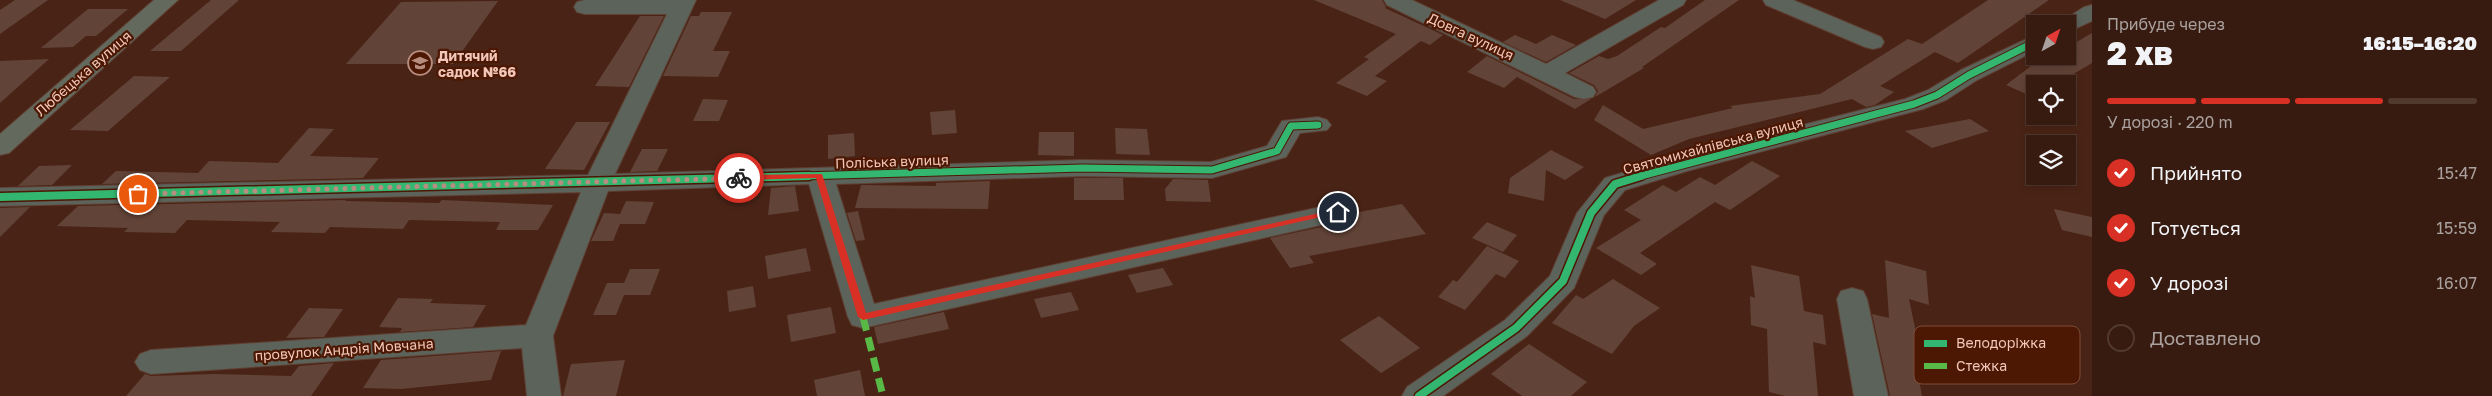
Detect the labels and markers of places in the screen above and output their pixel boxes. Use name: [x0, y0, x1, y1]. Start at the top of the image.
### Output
place label: Дитячий садок №66: [438, 47, 516, 80]
school or university icon: Дитячий садок №66: [407, 50, 433, 76]
pin: [117, 173, 159, 215]
pin: [1317, 191, 1359, 233]

